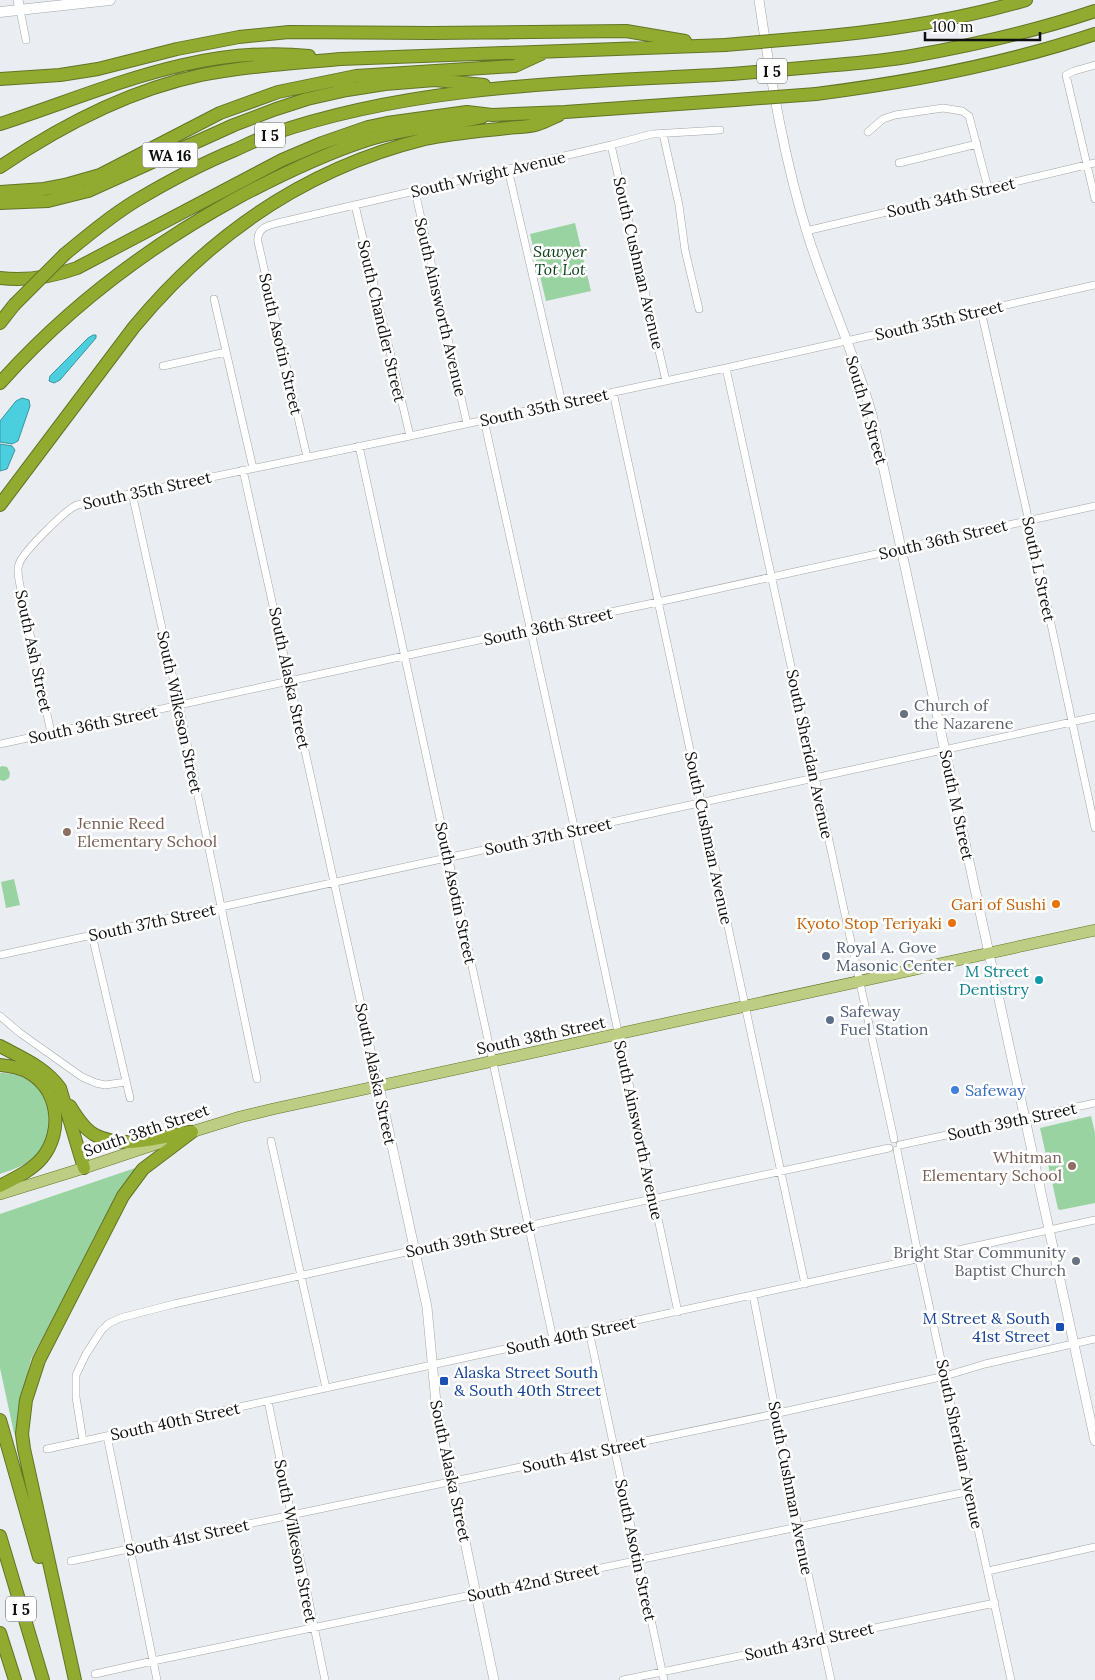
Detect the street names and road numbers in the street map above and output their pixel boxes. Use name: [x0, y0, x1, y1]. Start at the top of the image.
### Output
road number: I 5: [757, 58, 787, 84]
road number: I 5: [255, 122, 285, 148]
road number: WA 16: [142, 142, 198, 168]
street label: South Wright Avenue: [409, 146, 568, 202]
street label: South 34th Street: [885, 172, 1018, 221]
street label: South Cushman Avenue: [609, 175, 669, 352]
street label: South Ainsworth Avenue: [411, 216, 471, 399]
street label: South Chandler Street: [354, 238, 411, 405]
street label: South Asotin Street: [255, 271, 307, 418]
street label: South 35th Street: [873, 295, 1006, 344]
street label: South M Street: [842, 353, 892, 467]
street label: South 35th Street: [478, 383, 611, 430]
street label: South 35th Street: [81, 466, 214, 513]
street label: South 36th Street: [877, 514, 1010, 564]
street label: South L Street: [1018, 515, 1060, 624]
street label: South Ash Street: [11, 588, 57, 715]
street label: South 36th Street: [482, 602, 615, 649]
street label: South Alaska Street: [265, 605, 315, 751]
street label: South Wilkeson Street: [153, 629, 207, 796]
street label: South Sheridan Avenue: [782, 667, 838, 841]
street label: South 36th Street: [27, 700, 160, 747]
street label: South M Street: [936, 748, 979, 863]
street label: South Cushman Avenue: [681, 750, 737, 927]
street label: South 37th Street: [483, 813, 614, 859]
street label: South Asotin Street: [431, 820, 481, 967]
street label: South 37th Street: [87, 899, 218, 945]
street label: South Alaska Street: [351, 1001, 401, 1147]
street label: South 38th Street: [475, 1011, 608, 1058]
street label: South Ainsworth Avenue: [610, 1038, 668, 1222]
street label: South 39th Street: [946, 1097, 1079, 1144]
street label: South 38th Street: [81, 1099, 212, 1161]
street label: South 39th Street: [404, 1214, 537, 1261]
street label: South 40th Street: [504, 1311, 638, 1358]
street label: South Sheridan Avenue: [932, 1357, 988, 1531]
street label: South 40th Street: [108, 1397, 242, 1444]
street label: South Alaska Street: [426, 1398, 476, 1544]
street label: South Cushman Avenue: [764, 1399, 818, 1577]
street label: South 41st Street: [520, 1431, 648, 1477]
street label: South Wilkeson Street: [270, 1458, 322, 1625]
street label: South Asotin Street: [611, 1477, 661, 1624]
street label: South 41st Street: [123, 1514, 251, 1560]
street label: South 42nd Street: [465, 1558, 601, 1606]
road number: I 5: [6, 1596, 36, 1622]
street label: South 43rd Street: [743, 1617, 876, 1664]

